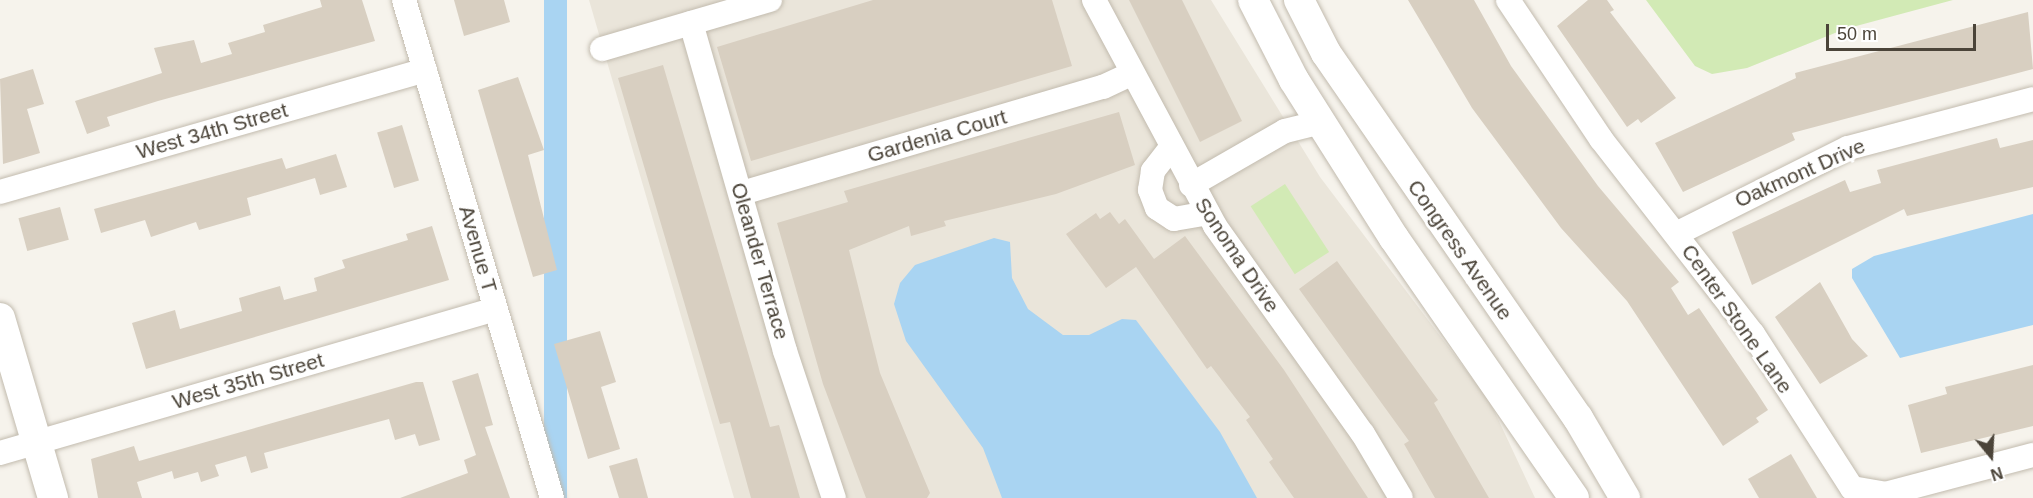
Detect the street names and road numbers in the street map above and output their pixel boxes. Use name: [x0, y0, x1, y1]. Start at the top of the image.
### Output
street label: West 34th Street: [134, 97, 290, 165]
street label: Gardenia Court: [865, 104, 1009, 168]
street label: Oakmont Drive: [1731, 133, 1869, 213]
street label: Congress Avenue: [1402, 175, 1518, 325]
street label: Oleander Terrace: [726, 180, 794, 342]
street label: Sonoma Drive: [1189, 193, 1285, 317]
street label: Avenue T: [454, 203, 502, 295]
street label: Center Stone Lane: [1676, 240, 1798, 398]
street label: West 35th Street: [170, 347, 326, 415]

